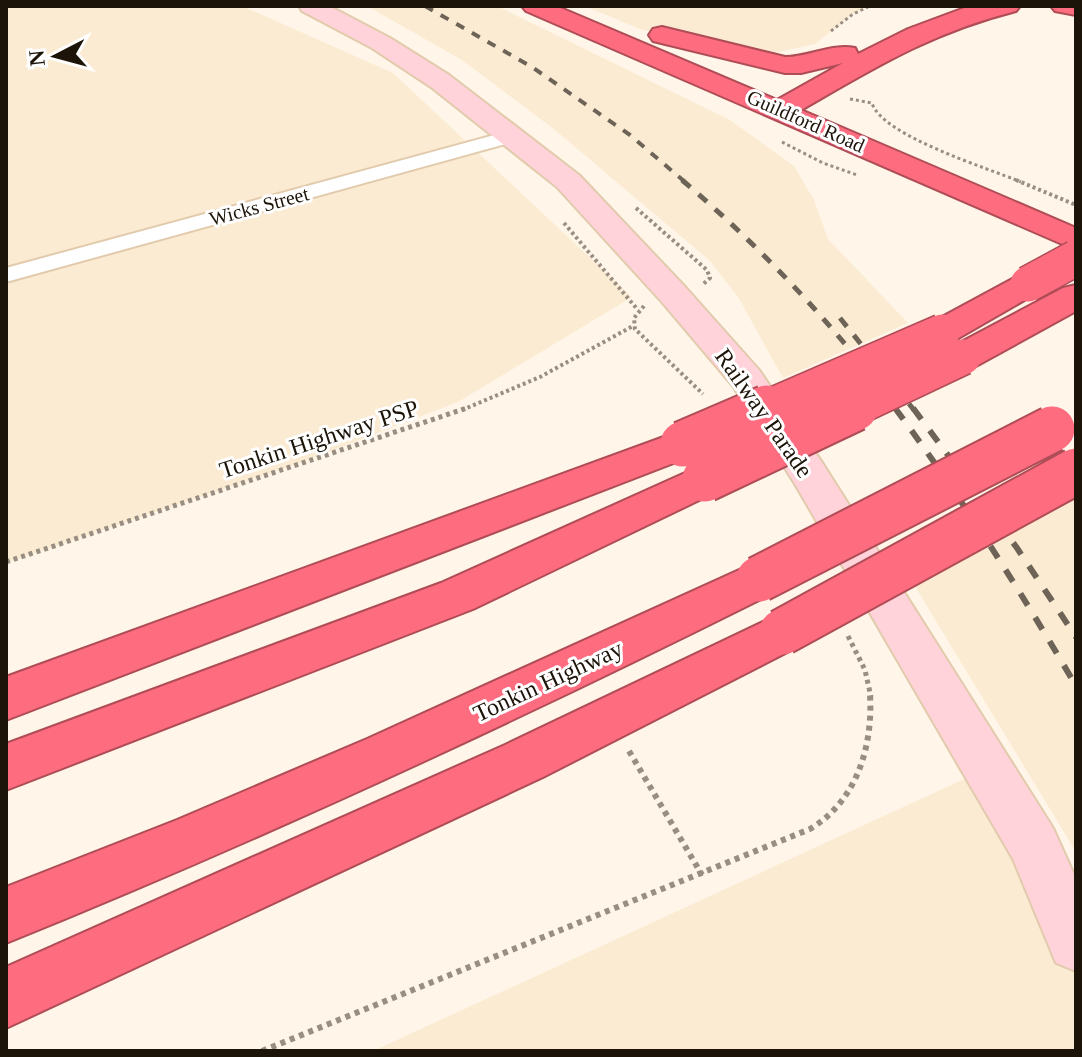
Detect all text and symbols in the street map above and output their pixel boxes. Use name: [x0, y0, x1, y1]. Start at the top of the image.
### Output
north arrow: [16, 16, 96, 96]
text: N: [23, 49, 50, 67]
street label: Guildford Road: [744, 85, 868, 157]
street label: Wicks Street: [207, 182, 312, 230]
street label: Railway Parade: [710, 344, 818, 482]
street label: Tonkin Highway PSP: [216, 395, 422, 483]
street label: Tonkin Highway: [469, 635, 627, 727]

